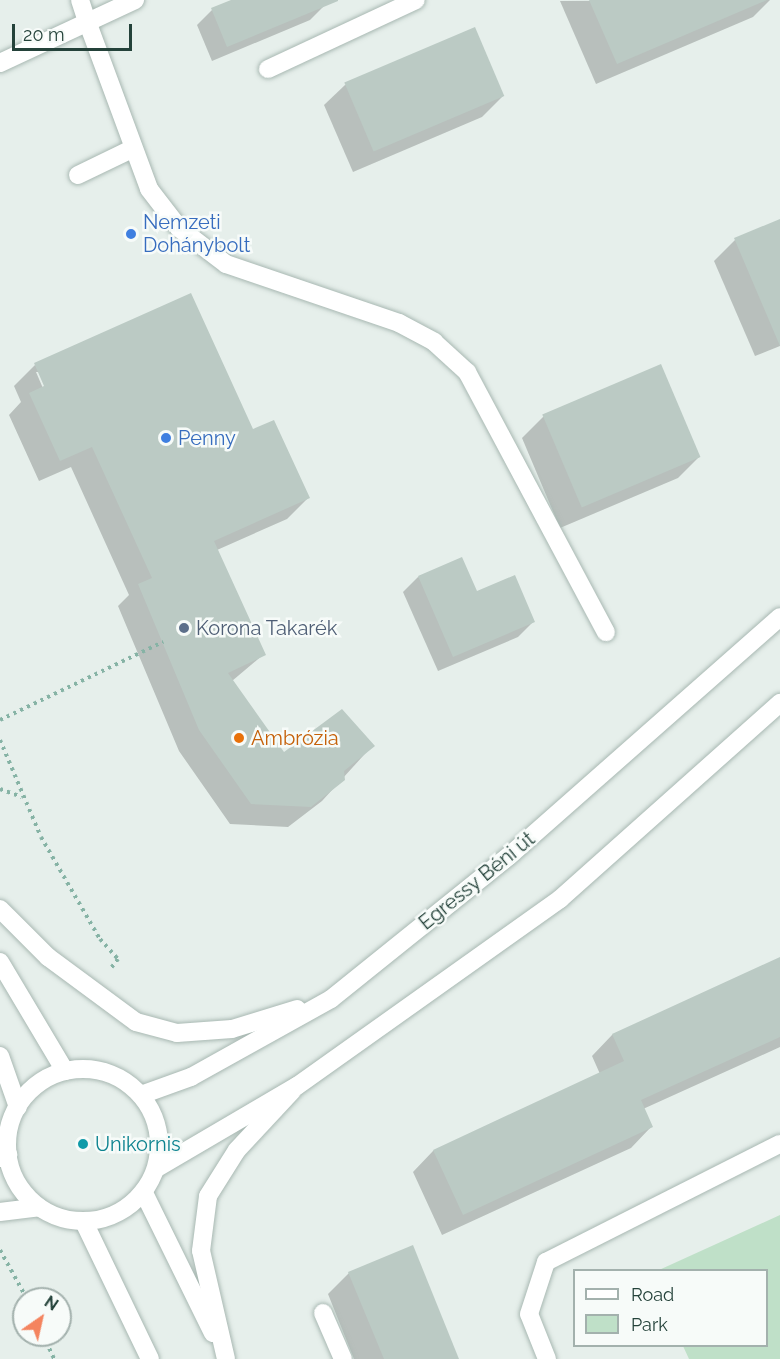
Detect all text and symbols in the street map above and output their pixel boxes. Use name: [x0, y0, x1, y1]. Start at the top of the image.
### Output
scale bar: [15, 12, 135, 50]
text: 20 m: [23, 24, 65, 45]
place label: Nemzeti Dohánybolt: [143, 210, 250, 257]
marker: Nemzeti Dohánybolt: [124, 227, 138, 241]
place label: Penny: [178, 426, 236, 450]
marker: Penny: [159, 431, 173, 445]
place label: Korona Takarék: [196, 616, 338, 640]
marker: Korona Takarék: [177, 621, 191, 635]
place label: Ambrózia: [251, 726, 339, 750]
marker: Ambrózia: [232, 731, 246, 745]
street label: Egressy Béni út: [414, 827, 540, 935]
place label: Unikornis: [95, 1132, 181, 1156]
marker: Unikornis: [76, 1137, 90, 1151]
legend: [573, 1269, 768, 1347]
text: Road: [631, 1284, 674, 1305]
north arrow: [12, 1287, 72, 1347]
text: N: [41, 1292, 62, 1315]
text: Park: [631, 1314, 668, 1335]

